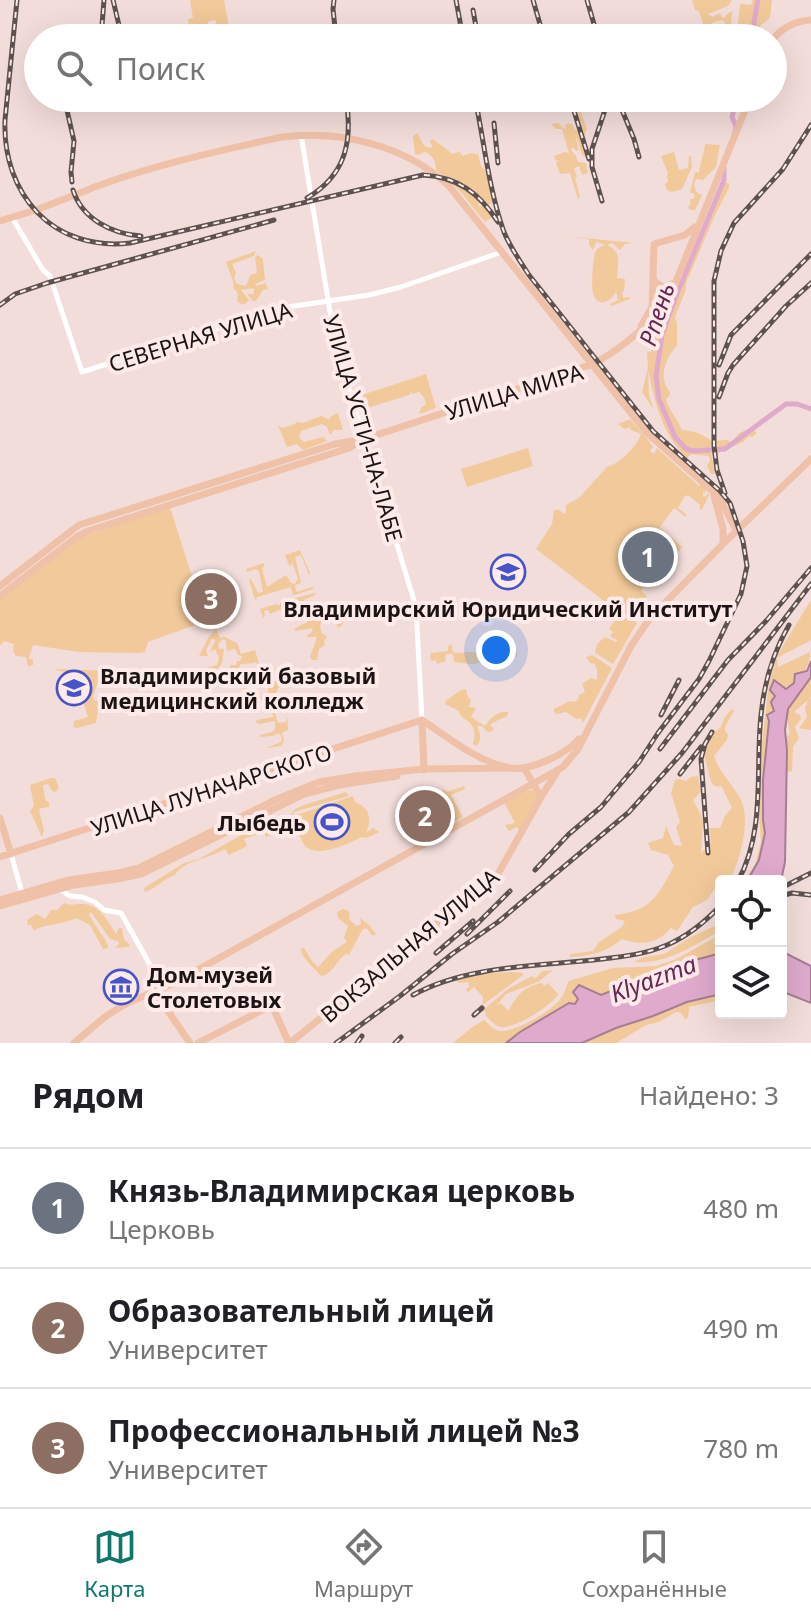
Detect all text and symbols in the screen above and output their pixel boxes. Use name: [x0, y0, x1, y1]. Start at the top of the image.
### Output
search box: [24, 24, 787, 112]
icon: search: [52, 46, 96, 90]
text: Поиск: [116, 48, 205, 89]
water label: Рпень: [630, 278, 682, 350]
street label: СЕВЕРНАЯ УЛИЦА: [105, 294, 296, 378]
street label: УЛИЦА УСТИ-НА-ЛАБЕ: [317, 311, 411, 545]
street label: УЛИЦА МИРА: [442, 356, 587, 426]
pin: 1: [622, 527, 674, 587]
school or university icon: Владимирский Юридический Институт: [489, 553, 527, 591]
pin: 3: [185, 569, 237, 629]
place label: Владимирский Юридический Институт: [283, 593, 733, 623]
your location: [476, 630, 516, 670]
place label: Владимирский базовый медицинский колледж: [100, 660, 376, 715]
school or university icon: Владимирский базовый медицинский колледж: [55, 669, 93, 707]
street label: УЛИЦА ЛУНАЧАРСКОГО: [87, 736, 335, 842]
pin: 2: [399, 786, 451, 846]
sports icon: Лыбедь: [313, 803, 351, 841]
place label: Лыбедь: [218, 807, 306, 837]
street label: ВОКЗАЛЬНАЯ УЛИЦА: [313, 861, 505, 1029]
map controls: [715, 875, 787, 1019]
button: locate: [715, 875, 787, 947]
water label: Klyazma: [605, 946, 701, 1010]
button: layers: [715, 947, 787, 1019]
place label: Дом-музей Столетовых: [147, 959, 282, 1014]
museum icon: Дом-музей Столетовых: [102, 968, 140, 1006]
text: Рядом: [32, 1072, 145, 1118]
text: Найдено: 3: [639, 1077, 779, 1113]
text: Князь-Владимирская церковь: [108, 1170, 575, 1211]
text: 1: [51, 1190, 65, 1226]
text: 480 m: [703, 1190, 779, 1226]
text: Церковь: [108, 1211, 215, 1247]
text: Образовательный лицей: [108, 1290, 495, 1331]
text: 2: [51, 1310, 65, 1346]
text: 490 m: [703, 1310, 779, 1346]
text: Университет: [108, 1331, 268, 1367]
text: Профессиональный лицей №3: [108, 1410, 580, 1451]
text: 3: [51, 1430, 65, 1466]
text: 780 m: [703, 1430, 779, 1466]
text: Университет: [108, 1451, 268, 1487]
tab: Карта: [84, 1525, 146, 1603]
tab: Маршрут: [314, 1525, 413, 1603]
tab: Сохранённые: [582, 1525, 727, 1603]

